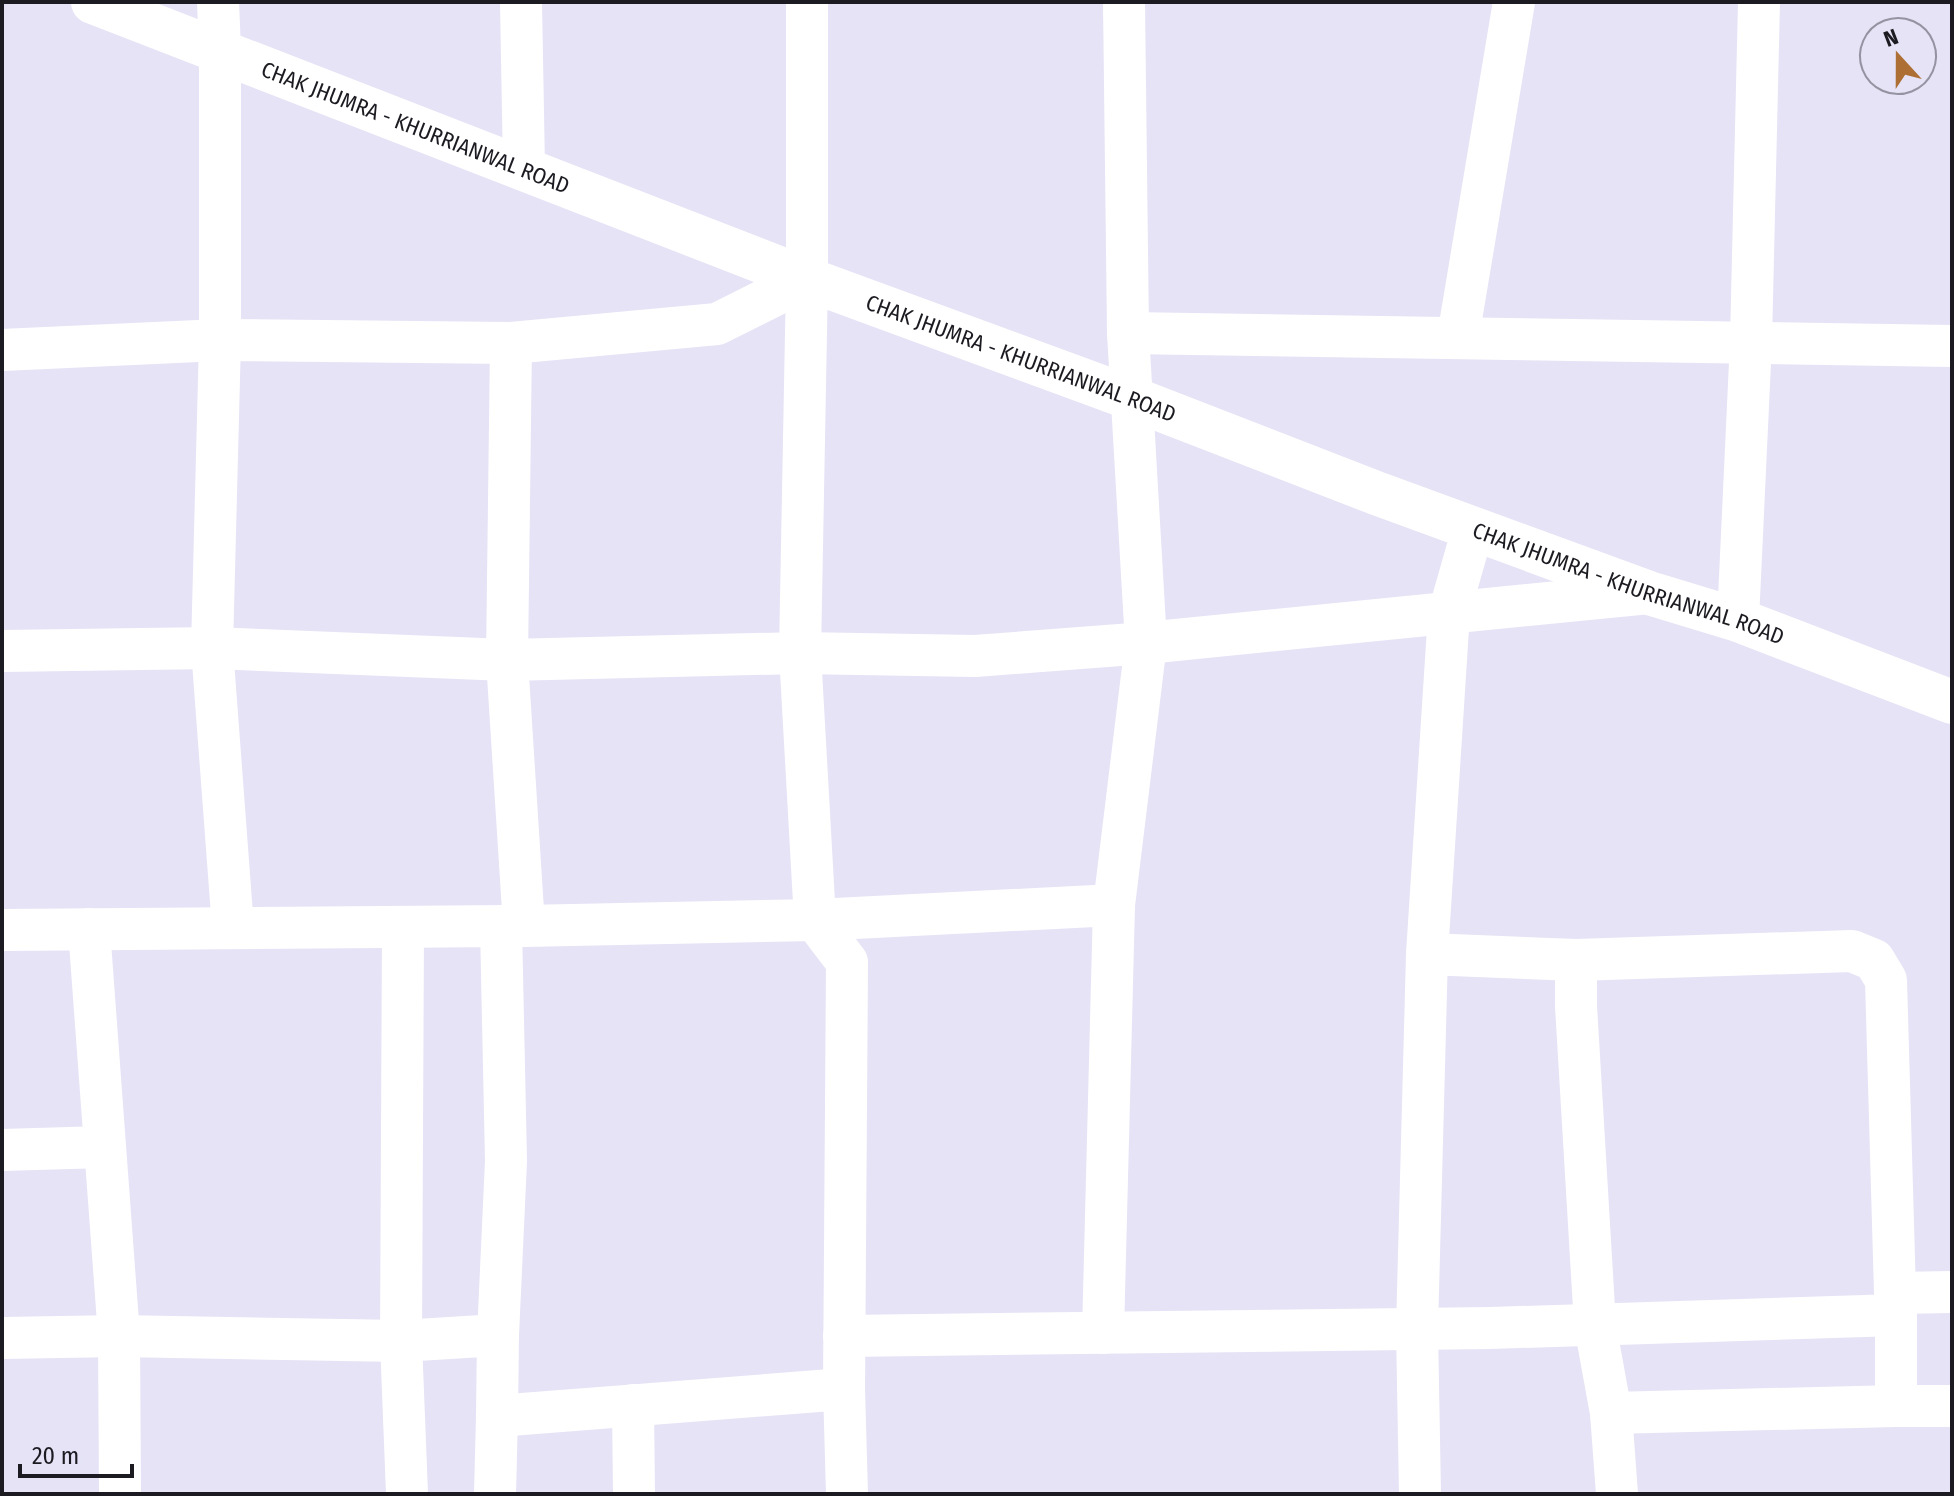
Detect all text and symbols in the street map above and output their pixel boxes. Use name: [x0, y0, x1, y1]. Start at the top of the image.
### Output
north arrow: [1858, 16, 1938, 96]
text: N: [1880, 23, 1902, 53]
street label: CHAK JHUMRA - KHURRIANWAL ROAD: [257, 56, 573, 200]
street label: CHAK JHUMRA - KHURRIANWAL ROAD: [862, 289, 1180, 428]
street label: CHAK JHUMRA - KHURRIANWAL ROAD: [1469, 517, 1788, 650]
scale bar: [20, 1428, 132, 1478]
text: 20 m: [32, 1442, 79, 1470]

